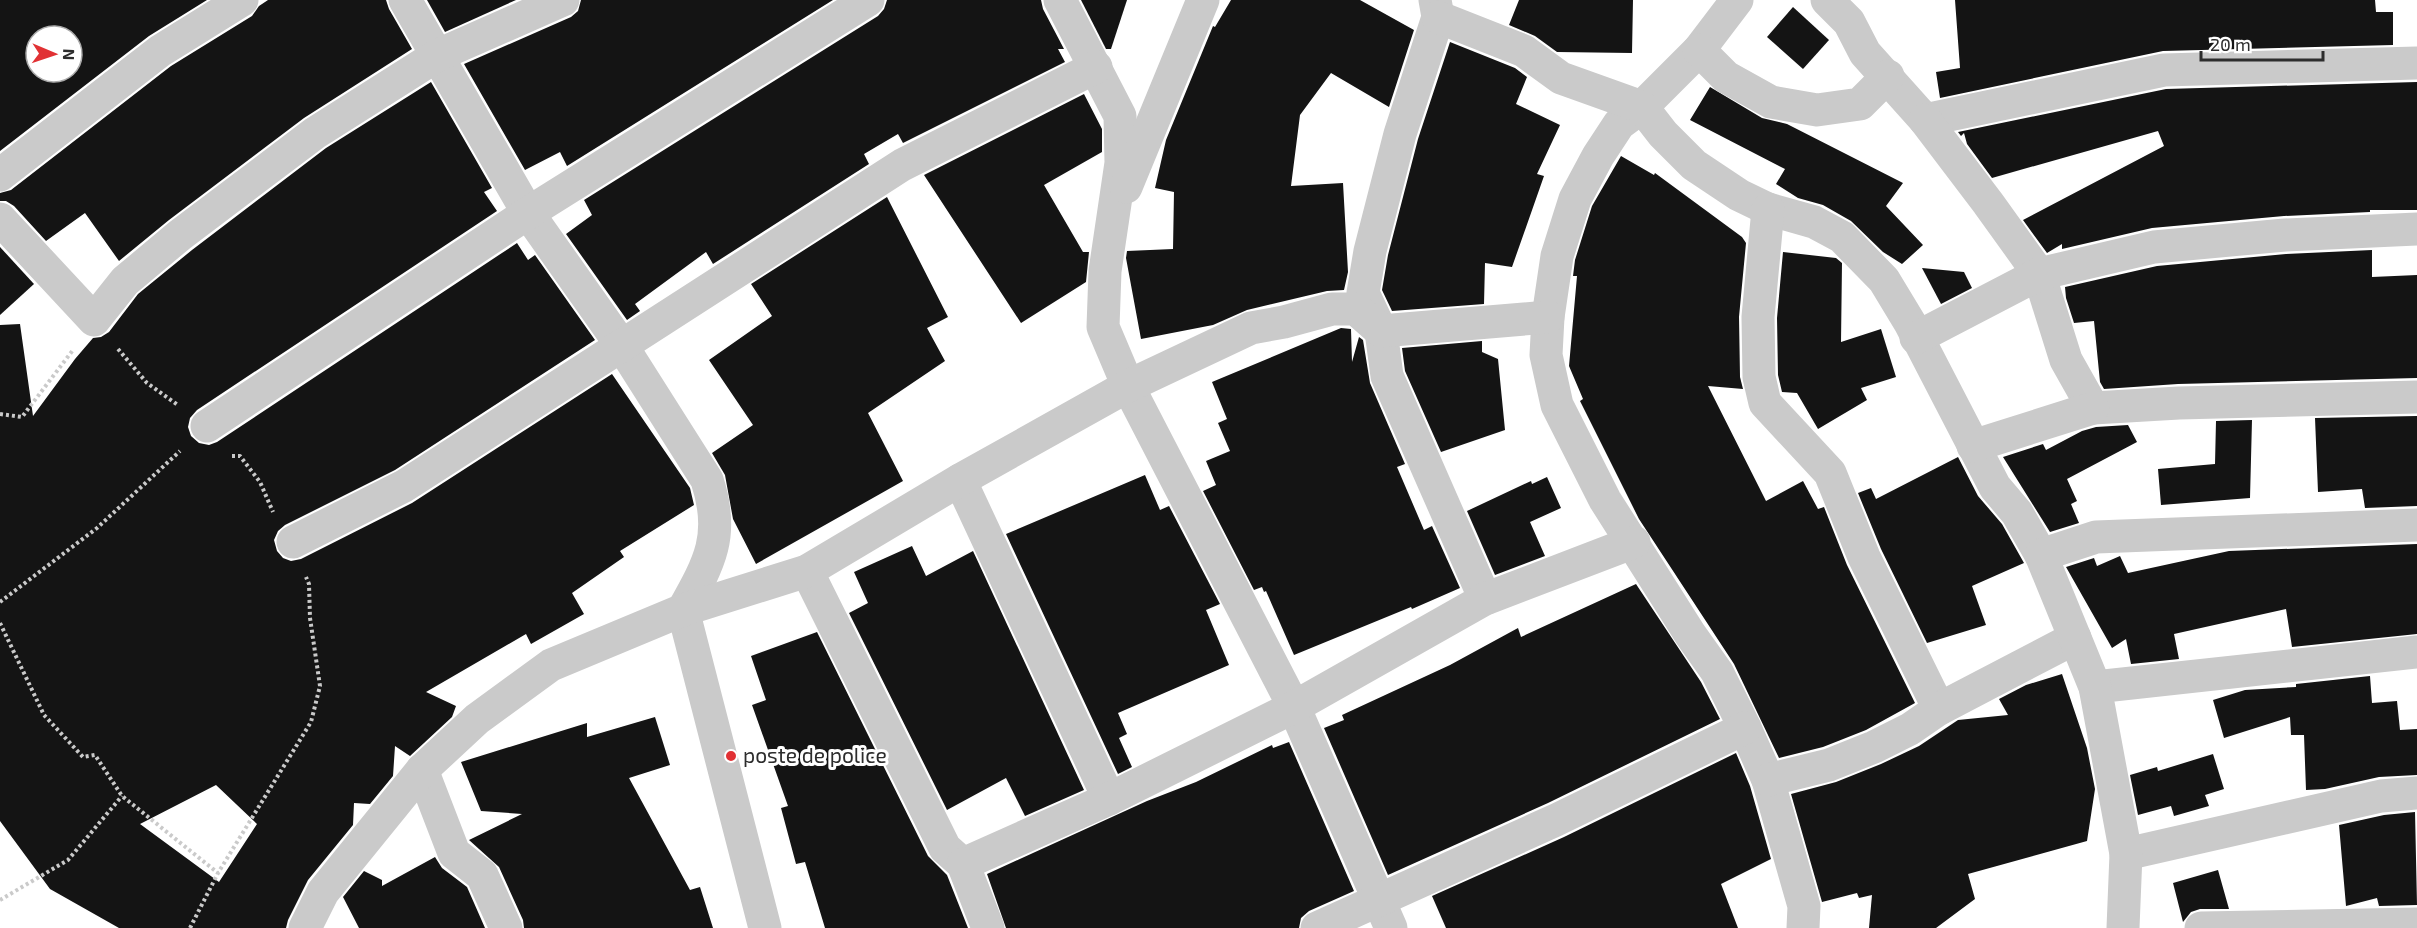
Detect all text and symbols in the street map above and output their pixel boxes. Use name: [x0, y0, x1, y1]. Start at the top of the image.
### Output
north arrow: [24, 24, 84, 84]
scale bar: [2201, 24, 2322, 62]
text: 20 m: [2210, 33, 2251, 55]
text: N: [60, 48, 79, 61]
place label: poste de police: [743, 742, 887, 767]
marker: poste de police: [724, 749, 738, 763]

